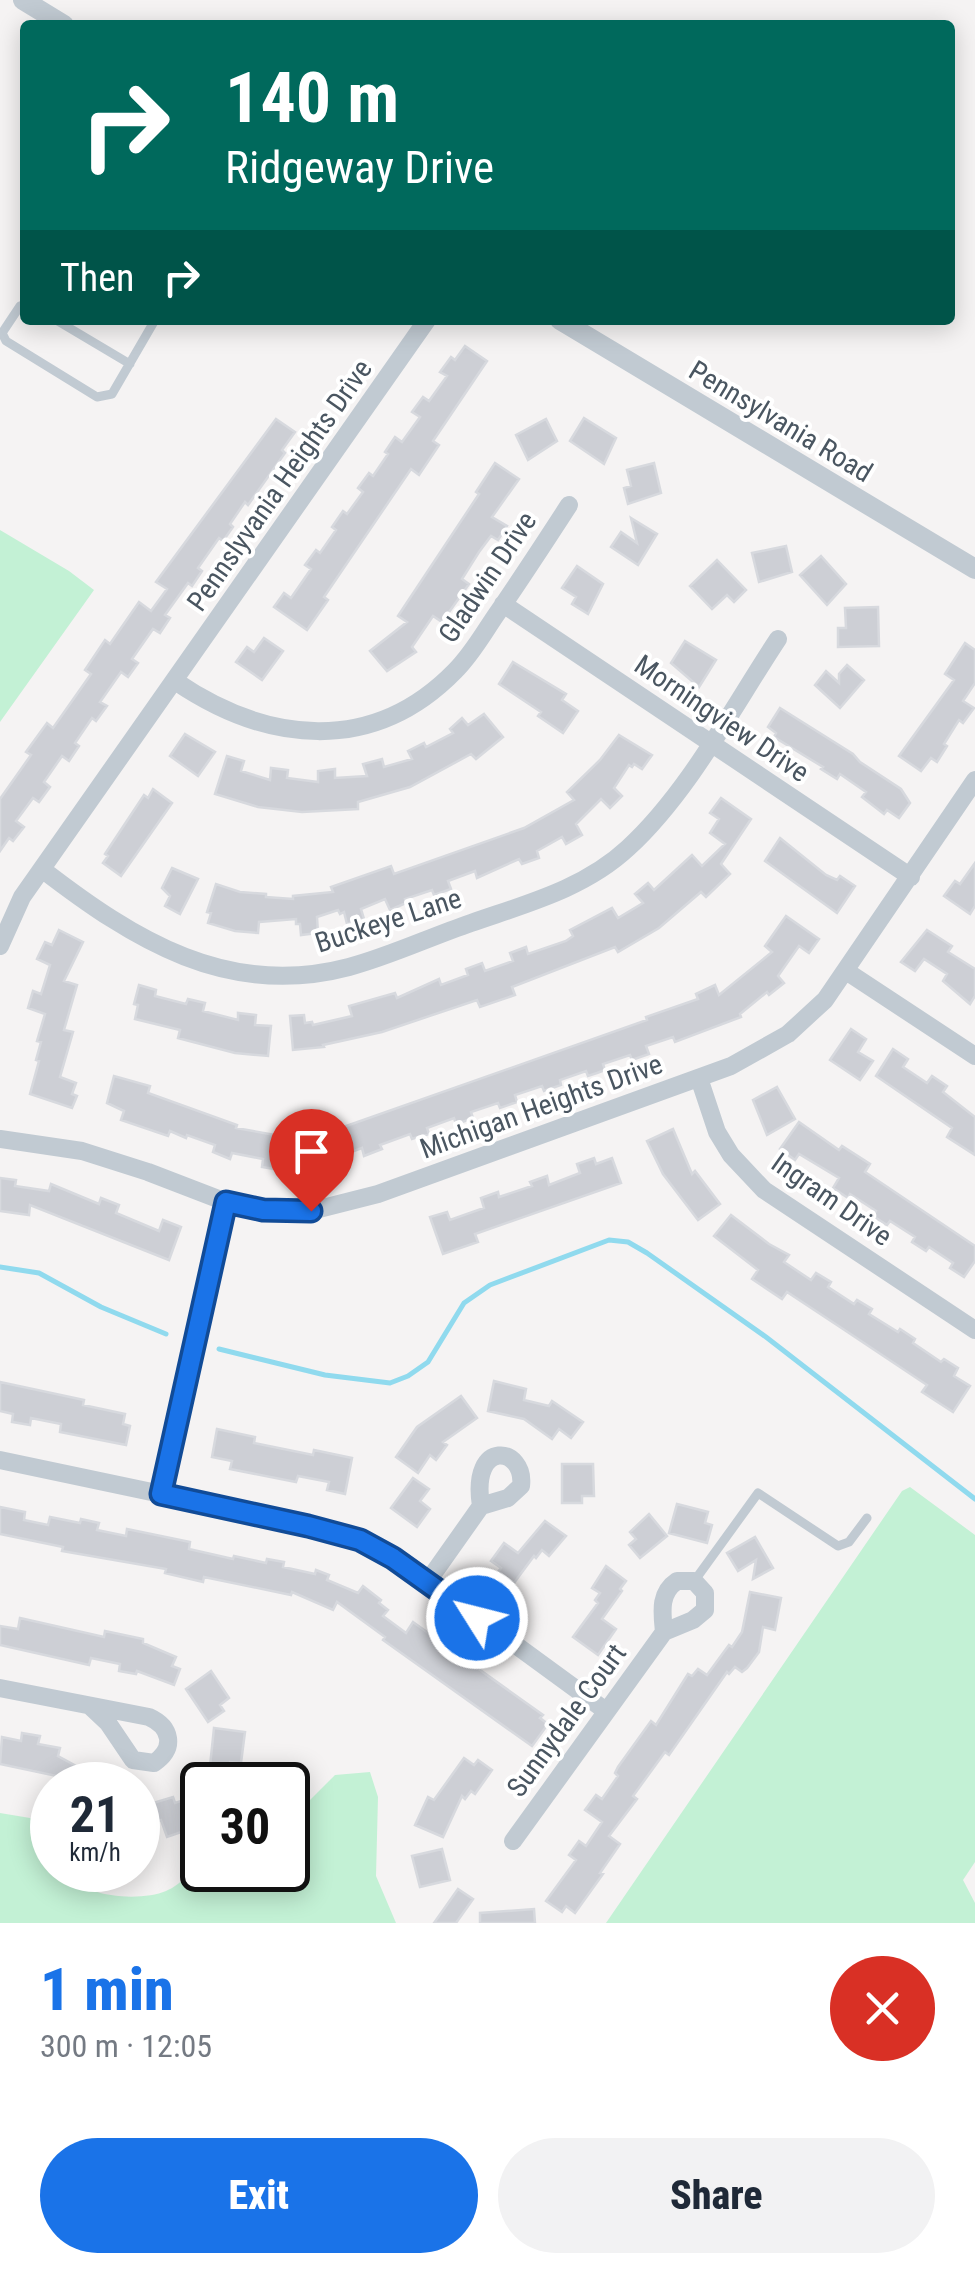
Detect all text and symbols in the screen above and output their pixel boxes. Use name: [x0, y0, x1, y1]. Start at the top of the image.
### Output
text: 140 m: [225, 57, 399, 139]
icon: right: [60, 60, 190, 190]
text: Ridgeway Drive: [225, 141, 494, 194]
icon: right: [154, 250, 209, 305]
text: Then: [60, 256, 134, 300]
street label: Pennslyvania Heights Drive: [180, 353, 379, 617]
street label: Pennsylvania Road: [683, 354, 878, 489]
street label: Gladwin Drive: [432, 506, 543, 649]
street label: Morningview Drive: [628, 648, 815, 789]
street label: Buckeye Lane: [311, 881, 465, 960]
street label: Michigan Heights Drive: [416, 1047, 667, 1166]
pin: [269, 1109, 354, 1212]
icon: arrive: [284, 1124, 339, 1179]
street label: Ingram Drive: [765, 1146, 898, 1253]
position arrow: [425, 1566, 529, 1670]
street label: Sunnydale Court: [500, 1637, 633, 1803]
speed limit sign: 30: [180, 1762, 310, 1892]
text: 21: [70, 1786, 120, 1844]
text: km/h: [69, 1838, 121, 1867]
text: 1 min: [40, 1954, 174, 2025]
button: close: [830, 1956, 935, 2061]
text: 300 m · 12:05: [40, 2027, 212, 2065]
button: Exit: [40, 2138, 478, 2253]
button: Share: [498, 2138, 935, 2253]

